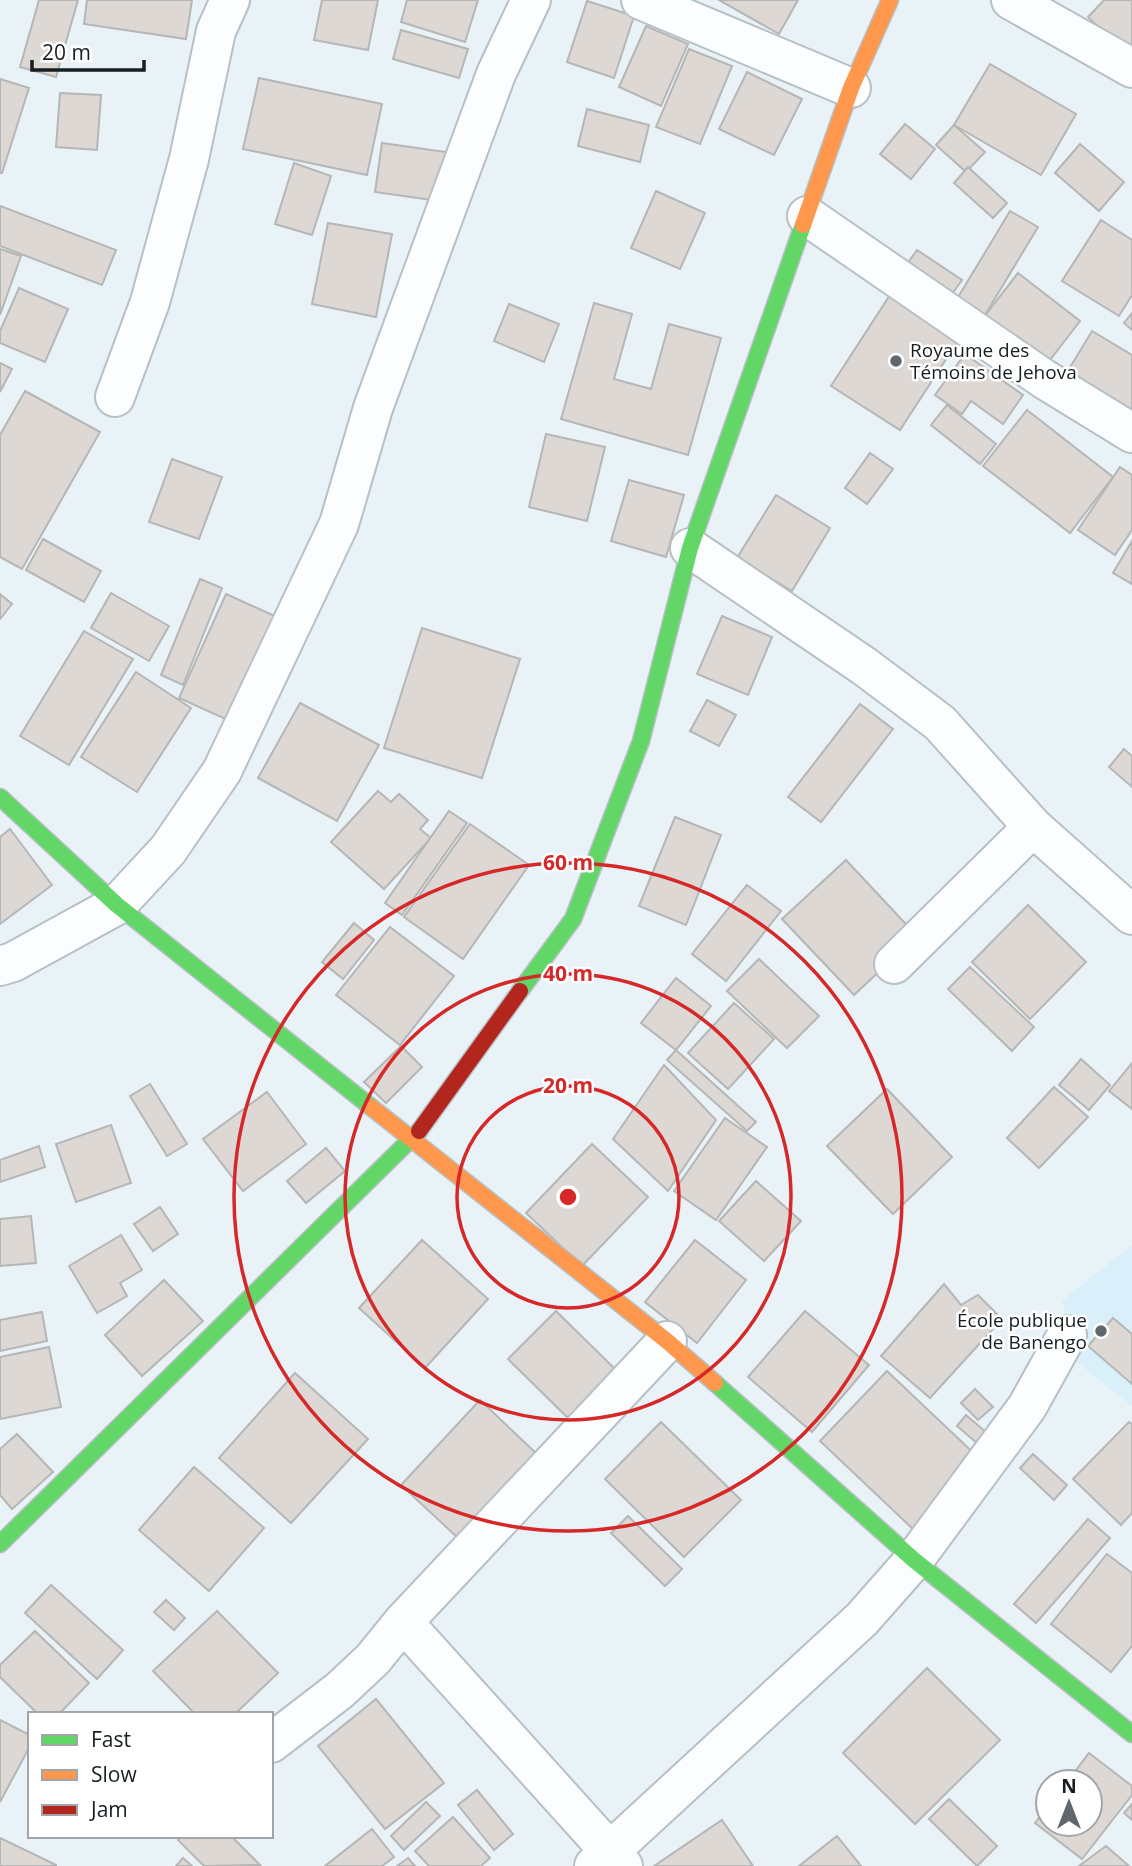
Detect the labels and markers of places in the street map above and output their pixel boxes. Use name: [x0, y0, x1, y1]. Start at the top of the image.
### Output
place label: Royaume des Témoins de Jehova: [910, 337, 1077, 385]
marker: Royaume des Témoins de Jehova: [888, 353, 904, 369]
centre of rings: [556, 1185, 580, 1209]
place label: École publique de Banengo: [957, 1307, 1087, 1355]
marker: École publique de Banengo: [1093, 1323, 1109, 1339]

